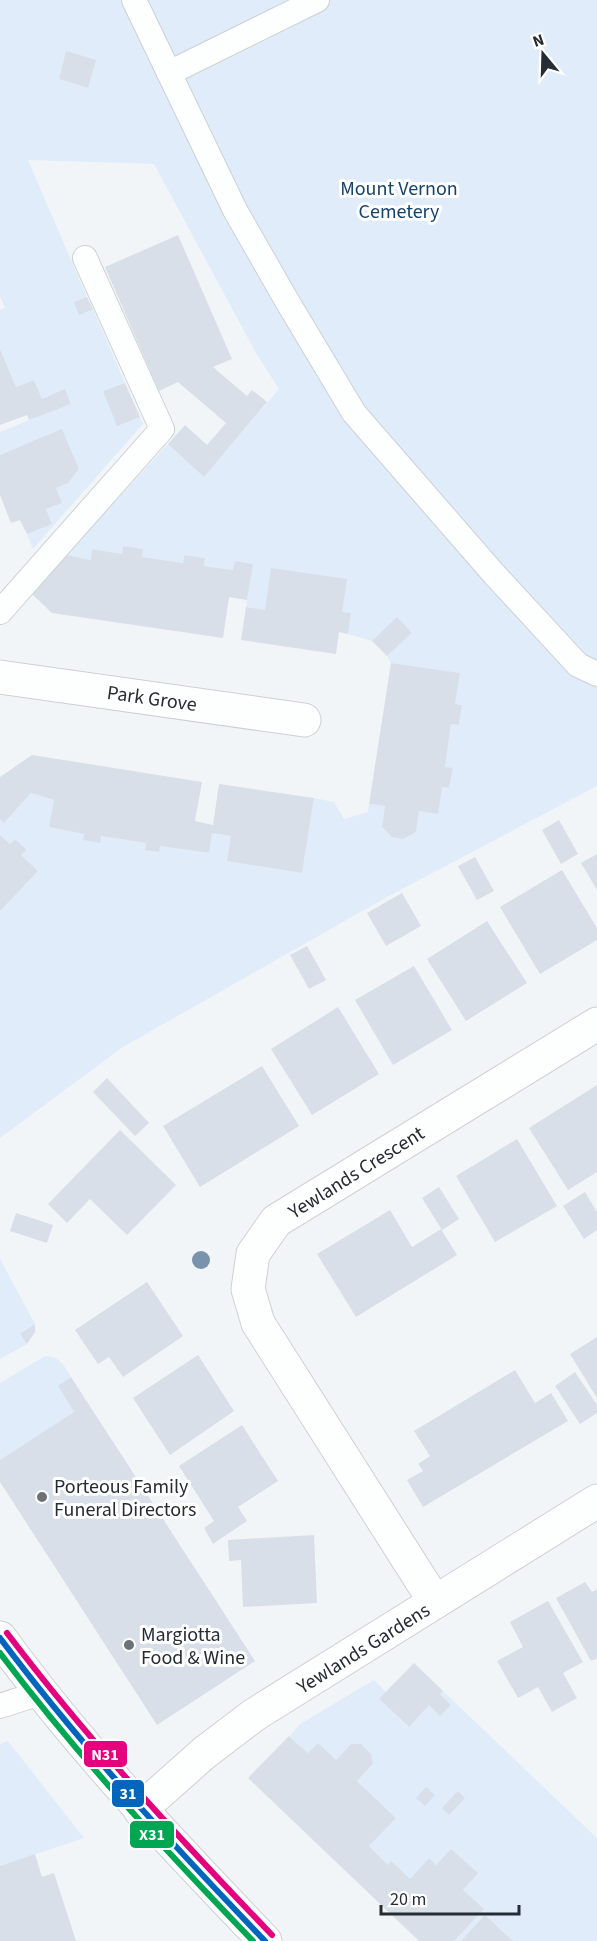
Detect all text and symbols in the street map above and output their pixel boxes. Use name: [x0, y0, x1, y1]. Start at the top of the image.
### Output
north arrow: [513, 24, 573, 84]
text: N: [530, 29, 547, 53]
park label: Mount Vernon Cemetery: [340, 175, 458, 226]
street label: Park Grove: [105, 679, 199, 719]
street label: Yewlands Crescent: [282, 1120, 430, 1226]
place label: Porteous Family Funeral Directors: [54, 1473, 196, 1524]
marker: Porteous Family Funeral Directors: [35, 1490, 49, 1504]
street label: Yewlands Gardens: [291, 1597, 435, 1702]
place label: Margiotta Food & Wine: [141, 1621, 245, 1672]
marker: Margiotta Food & Wine: [122, 1638, 136, 1652]
line badge: N31: [83, 1740, 128, 1768]
text: N31: [91, 1744, 119, 1766]
line badge: 31: [111, 1779, 145, 1808]
text: 31: [120, 1783, 136, 1805]
line badge: X31: [129, 1820, 175, 1849]
text: X31: [139, 1824, 165, 1846]
scale bar: [381, 1878, 519, 1916]
text: 20 m: [390, 1887, 426, 1912]

